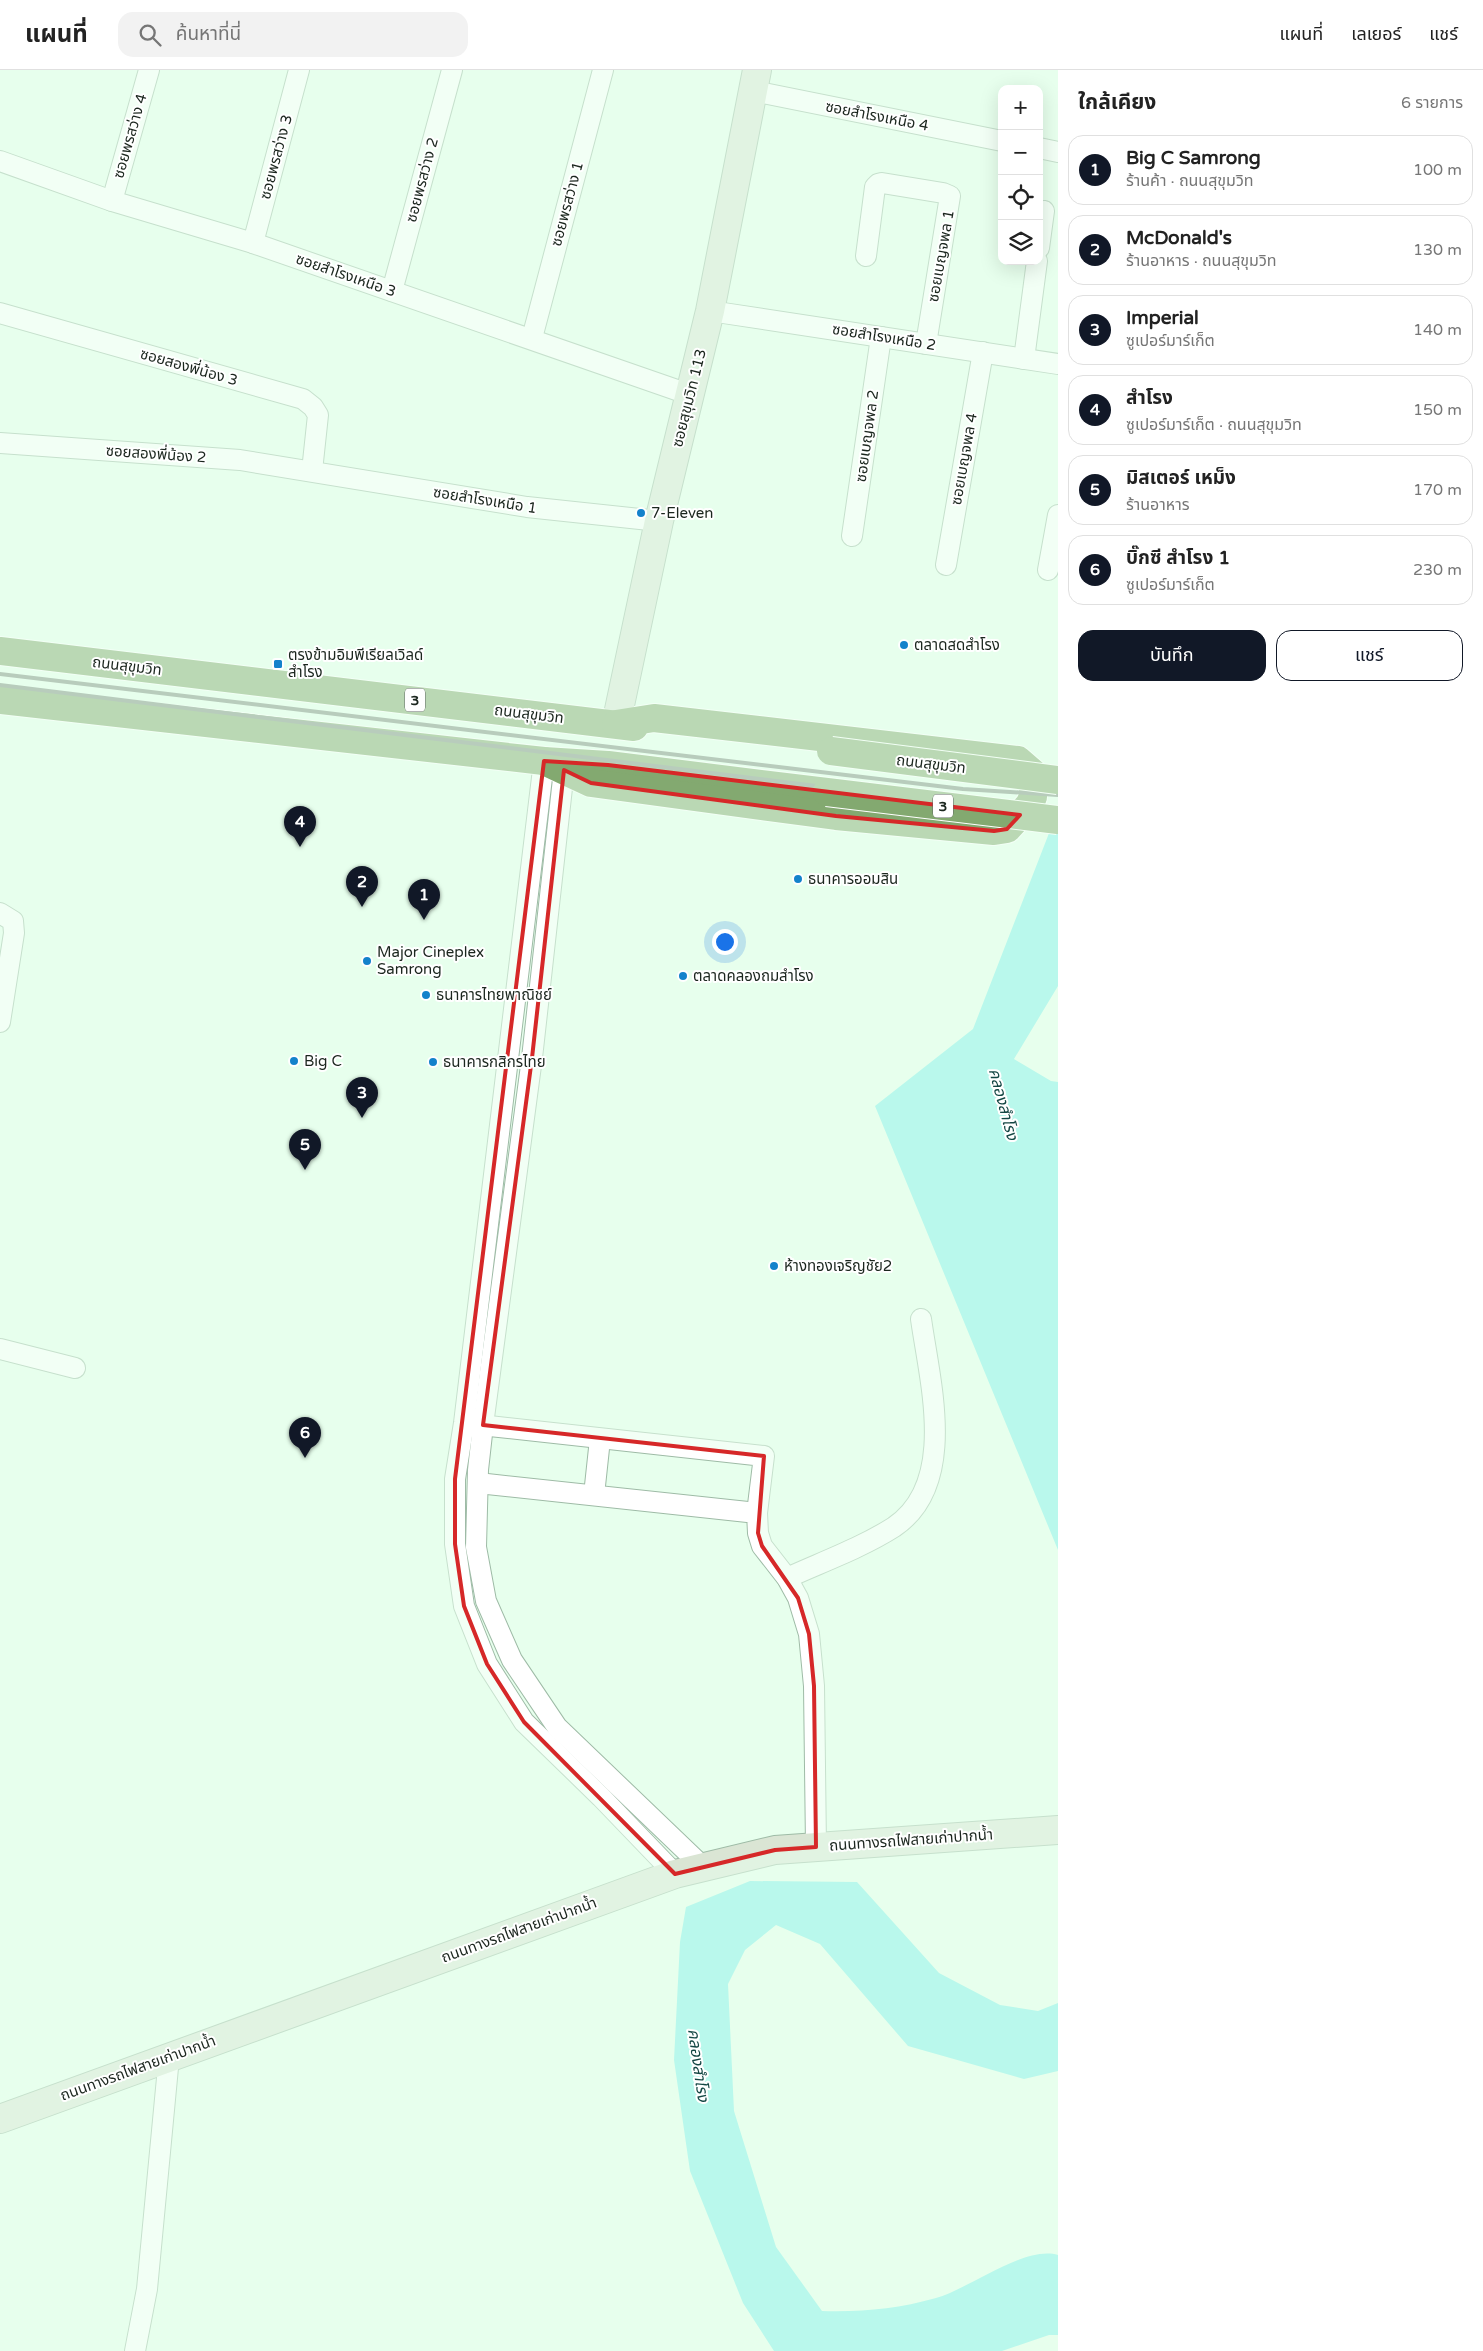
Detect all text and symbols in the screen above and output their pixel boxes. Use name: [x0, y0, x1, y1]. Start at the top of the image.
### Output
search box: [118, 12, 468, 57]
text: แผนที่: [25, 20, 88, 49]
icon: search: [136, 21, 164, 49]
text: ค้นหาที่นี่: [176, 23, 241, 45]
text: แผนที่: [1279, 23, 1323, 45]
text: เลเยอร์: [1351, 23, 1401, 45]
text: แชร์: [1429, 23, 1458, 45]
map controls: [998, 85, 1043, 265]
button: +: [998, 85, 1043, 130]
text: ใกล้เคียง: [1078, 90, 1156, 115]
street label: ซอยพรสว่าง 4: [109, 92, 151, 180]
text: 6 รายการ: [1401, 93, 1463, 113]
street label: ซอยสำโรงเหนือ 4: [824, 97, 930, 135]
street label: ซอยพรสว่าง 3: [256, 113, 296, 201]
button: −: [998, 130, 1043, 175]
street label: ซอยพรสว่าง 2: [402, 136, 442, 224]
text: Big C Samrong: [1126, 147, 1261, 169]
street label: ซอยพรสว่าง 1: [547, 160, 587, 248]
text: 1: [1090, 160, 1100, 180]
text: 100 m: [1413, 160, 1462, 180]
text: ร้านค้า · ถนนสุขุมวิท: [1126, 171, 1254, 191]
button: locate: [998, 175, 1043, 220]
street label: ซอยเบญจพล 1: [924, 209, 958, 303]
button: layers: [998, 220, 1043, 265]
text: McDonald's: [1126, 227, 1232, 249]
text: 2: [1090, 240, 1100, 260]
text: 130 m: [1413, 240, 1462, 260]
street label: ซอยสำโรงเหนือ 3: [294, 249, 398, 301]
text: ร้านอาหาร · ถนนสุขุมวิท: [1126, 251, 1277, 271]
text: Imperial: [1126, 307, 1199, 329]
street label: ซอยสำโรงเหนือ 2: [831, 320, 937, 354]
text: 3: [1090, 320, 1100, 340]
text: 140 m: [1413, 320, 1462, 340]
text: ซูเปอร์มาร์เก็ต: [1126, 331, 1215, 351]
street label: ซอยสองพี่น้อง 3: [138, 343, 240, 390]
street label: ซอยสุขุมวิท 113: [668, 347, 710, 449]
text: สำโรง: [1126, 387, 1173, 409]
street label: ซอยเบญจพล 2: [852, 389, 882, 483]
text: 4: [1090, 400, 1100, 420]
text: 150 m: [1413, 400, 1462, 420]
street label: ซอยเบญจพล 4: [947, 412, 981, 506]
text: ซูเปอร์มาร์เก็ต · ถนนสุขุมวิท: [1126, 415, 1302, 435]
street label: ซอยสองพี่น้อง 2: [105, 440, 207, 466]
text: มิสเตอร์ เหม็ง: [1126, 467, 1236, 489]
text: 5: [1090, 480, 1100, 500]
text: 170 m: [1413, 480, 1462, 500]
street label: ซอยสำโรงเหนือ 1: [432, 483, 538, 517]
text: ร้านอาหาร: [1126, 495, 1190, 515]
place label: 7-Eleven: [651, 504, 713, 522]
marker: 7-Eleven: [635, 507, 647, 519]
text: บิ๊กซี สำโรง 1: [1126, 547, 1230, 569]
text: 6: [1090, 560, 1100, 580]
text: 230 m: [1413, 560, 1462, 580]
text: ซูเปอร์มาร์เก็ต: [1126, 575, 1215, 595]
button: บันทึก: [1078, 630, 1266, 681]
button: แชร์: [1276, 630, 1463, 681]
place label: ตลาดสดสำโรง: [914, 636, 1000, 654]
marker: ตลาดสดสำโรง: [898, 639, 910, 651]
place label: ตรงข้ามอิมพีเรียลเวิลด์ สําโรง: [288, 646, 423, 681]
street label: ถนนสุขุมวิท: [91, 653, 163, 679]
marker: ตรงข้ามอิมพีเรียลเวิลด์ สําโรง: [272, 658, 284, 670]
road number: 3: [405, 688, 425, 712]
street label: ถนนสุขุมวิท: [493, 701, 565, 727]
street label: ถนนสุขุมวิท: [895, 751, 967, 777]
road number: 3: [933, 794, 953, 818]
pin: 4: [284, 806, 316, 847]
pin: 2: [346, 866, 378, 907]
place label: ธนาคารออมสิน: [808, 870, 898, 888]
marker: ธนาคารออมสิน: [792, 873, 804, 885]
pin: 1: [408, 879, 440, 920]
your location: [712, 929, 738, 955]
place label: Major Cineplex Samrong: [377, 943, 484, 978]
marker: Major Cineplex Samrong: [361, 955, 373, 967]
place label: ตลาดคลองถมสำโรง: [693, 967, 814, 985]
marker: ตลาดคลองถมสำโรง: [677, 970, 689, 982]
place label: ธนาคารไทยพาณิชย์: [436, 986, 552, 1004]
marker: ธนาคารไทยพาณิชย์: [420, 989, 432, 1001]
place label: Big C: [304, 1052, 342, 1070]
place label: ธนาคารกสิกรไทย: [443, 1053, 546, 1071]
marker: Big C: [288, 1055, 300, 1067]
marker: ธนาคารกสิกรไทย: [427, 1056, 439, 1068]
water label: คลองสำโรง: [984, 1066, 1023, 1144]
pin: 3: [346, 1077, 378, 1118]
pin: 5: [289, 1129, 321, 1170]
place label: ห้างทองเจริญชัย2: [784, 1257, 892, 1275]
marker: ห้างทองเจริญชัย2: [768, 1260, 780, 1272]
pin: 6: [289, 1417, 321, 1458]
street label: ถนนทางรถไฟสายเก่าปากน้ำ: [828, 1823, 993, 1855]
street label: ถนนทางรถไฟสายเก่าปากน้ำ: [438, 1892, 599, 1967]
water label: คลองสำโรง: [683, 2027, 713, 2104]
street label: ถนนทางรถไฟสายเก่าปากน้ำ: [57, 2030, 218, 2105]

